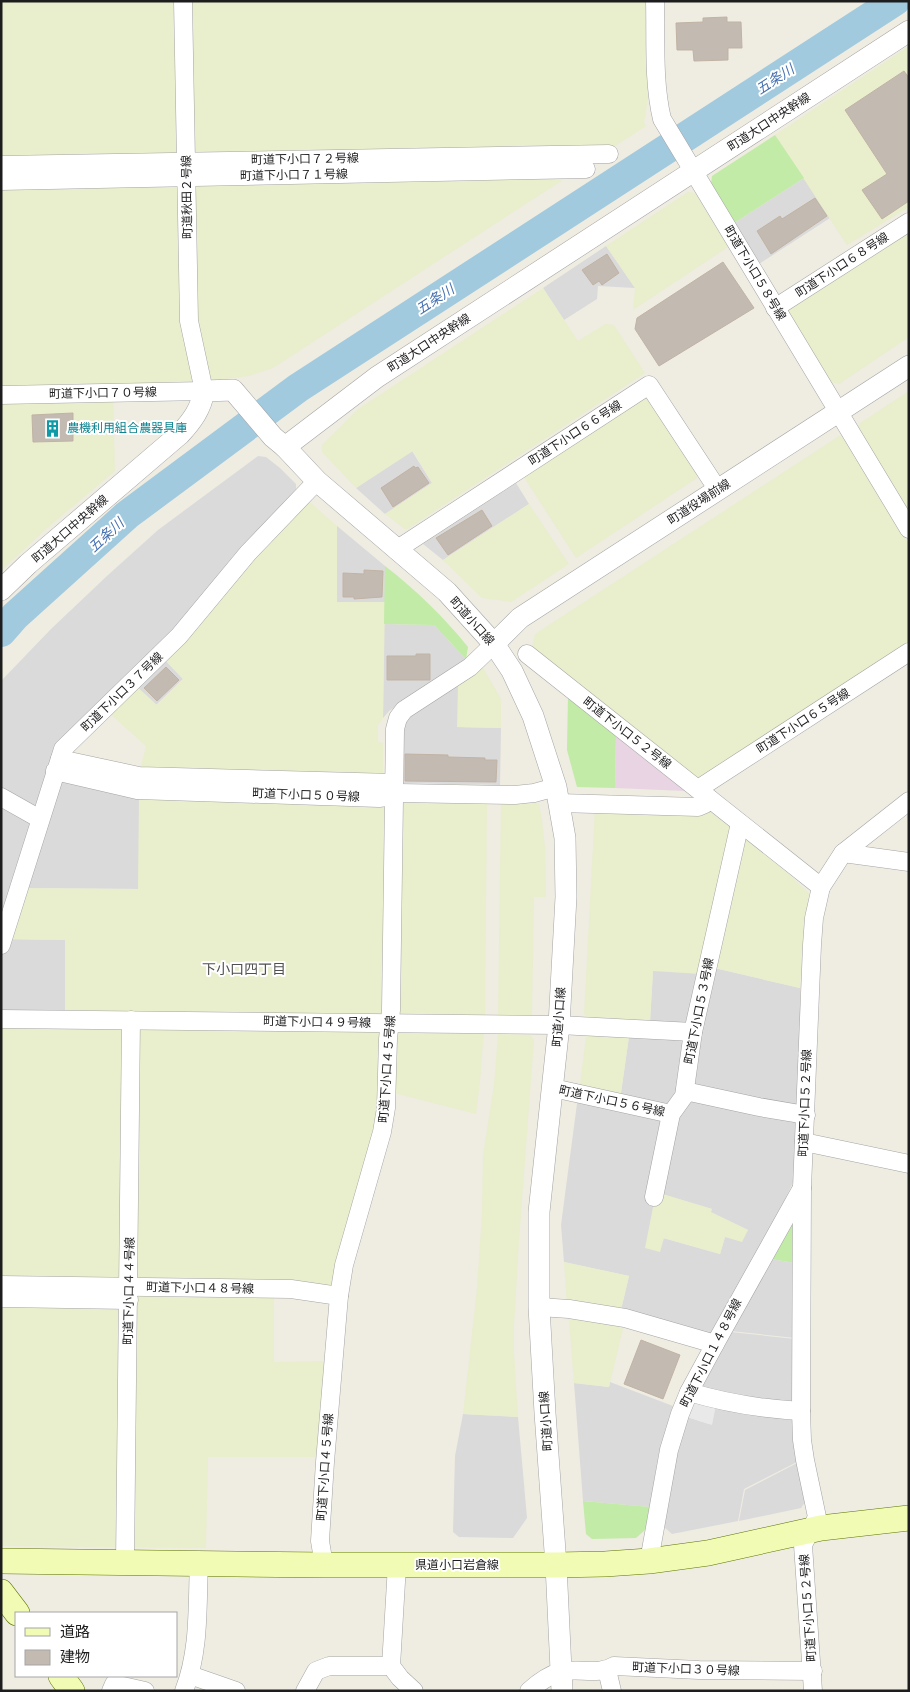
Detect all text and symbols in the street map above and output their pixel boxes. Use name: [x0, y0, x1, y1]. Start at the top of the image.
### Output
water label: 五条川: [753, 60, 799, 97]
street label: 町道大口中央幹線: [725, 90, 813, 154]
street label: 町道下小口７２号線: [251, 151, 359, 167]
street label: 町道秋田２号線: [179, 155, 195, 239]
street label: 町道下小口７１号線: [240, 167, 348, 183]
street label: 町道下小口５８号線: [721, 223, 789, 323]
street label: 町道下小口６８号線: [793, 230, 891, 300]
water label: 五条川: [413, 280, 459, 317]
street label: 町道大口中央幹線: [385, 311, 473, 375]
street label: 町道下小口７０号線: [49, 385, 157, 401]
street label: 町道下小口６６号線: [526, 398, 624, 468]
building icon: 農機利用組合農器具庫: [43, 418, 63, 438]
place label: 農機利用組合農器具庫: [67, 421, 187, 435]
street label: 町道役場前線: [665, 477, 733, 527]
street label: 町道大口中央幹線: [29, 492, 111, 566]
water label: 五条川: [85, 513, 128, 555]
street label: 町道小口線: [447, 594, 497, 648]
street label: 町道下小口３７号線: [78, 649, 166, 735]
street label: 町道下小口６５号線: [754, 686, 852, 756]
street label: 町道下小口５２号線: [580, 694, 674, 772]
street label: 町道下小口５０号線: [252, 786, 360, 804]
street label: 町道下小口５３号線: [682, 957, 716, 1065]
district label: 下小口四丁目: [202, 961, 286, 977]
street label: 町道小口線: [550, 987, 568, 1047]
street label: 町道下小口４９号線: [263, 1014, 371, 1030]
street label: 町道下小口４５号線: [376, 1015, 398, 1123]
street label: 町道下小口５２号線: [796, 1049, 814, 1157]
street label: 町道下小口５６号線: [558, 1083, 666, 1119]
street label: 町道下小口４４号線: [121, 1237, 137, 1345]
street label: 町道下小口４８号線: [146, 1280, 254, 1296]
street label: 町道下小口１４８号線: [678, 1296, 744, 1410]
street label: 町道小口線: [537, 1391, 555, 1451]
street label: 町道下小口４５号線: [314, 1413, 336, 1521]
street label: 町道下小口５２号線: [797, 1554, 819, 1662]
street label: 県道小口岩倉線: [415, 1558, 499, 1572]
legend: [15, 1612, 178, 1677]
text: 道路: [60, 1623, 90, 1641]
text: 建物: [60, 1648, 90, 1666]
street label: 町道下小口３０号線: [632, 1660, 740, 1678]

